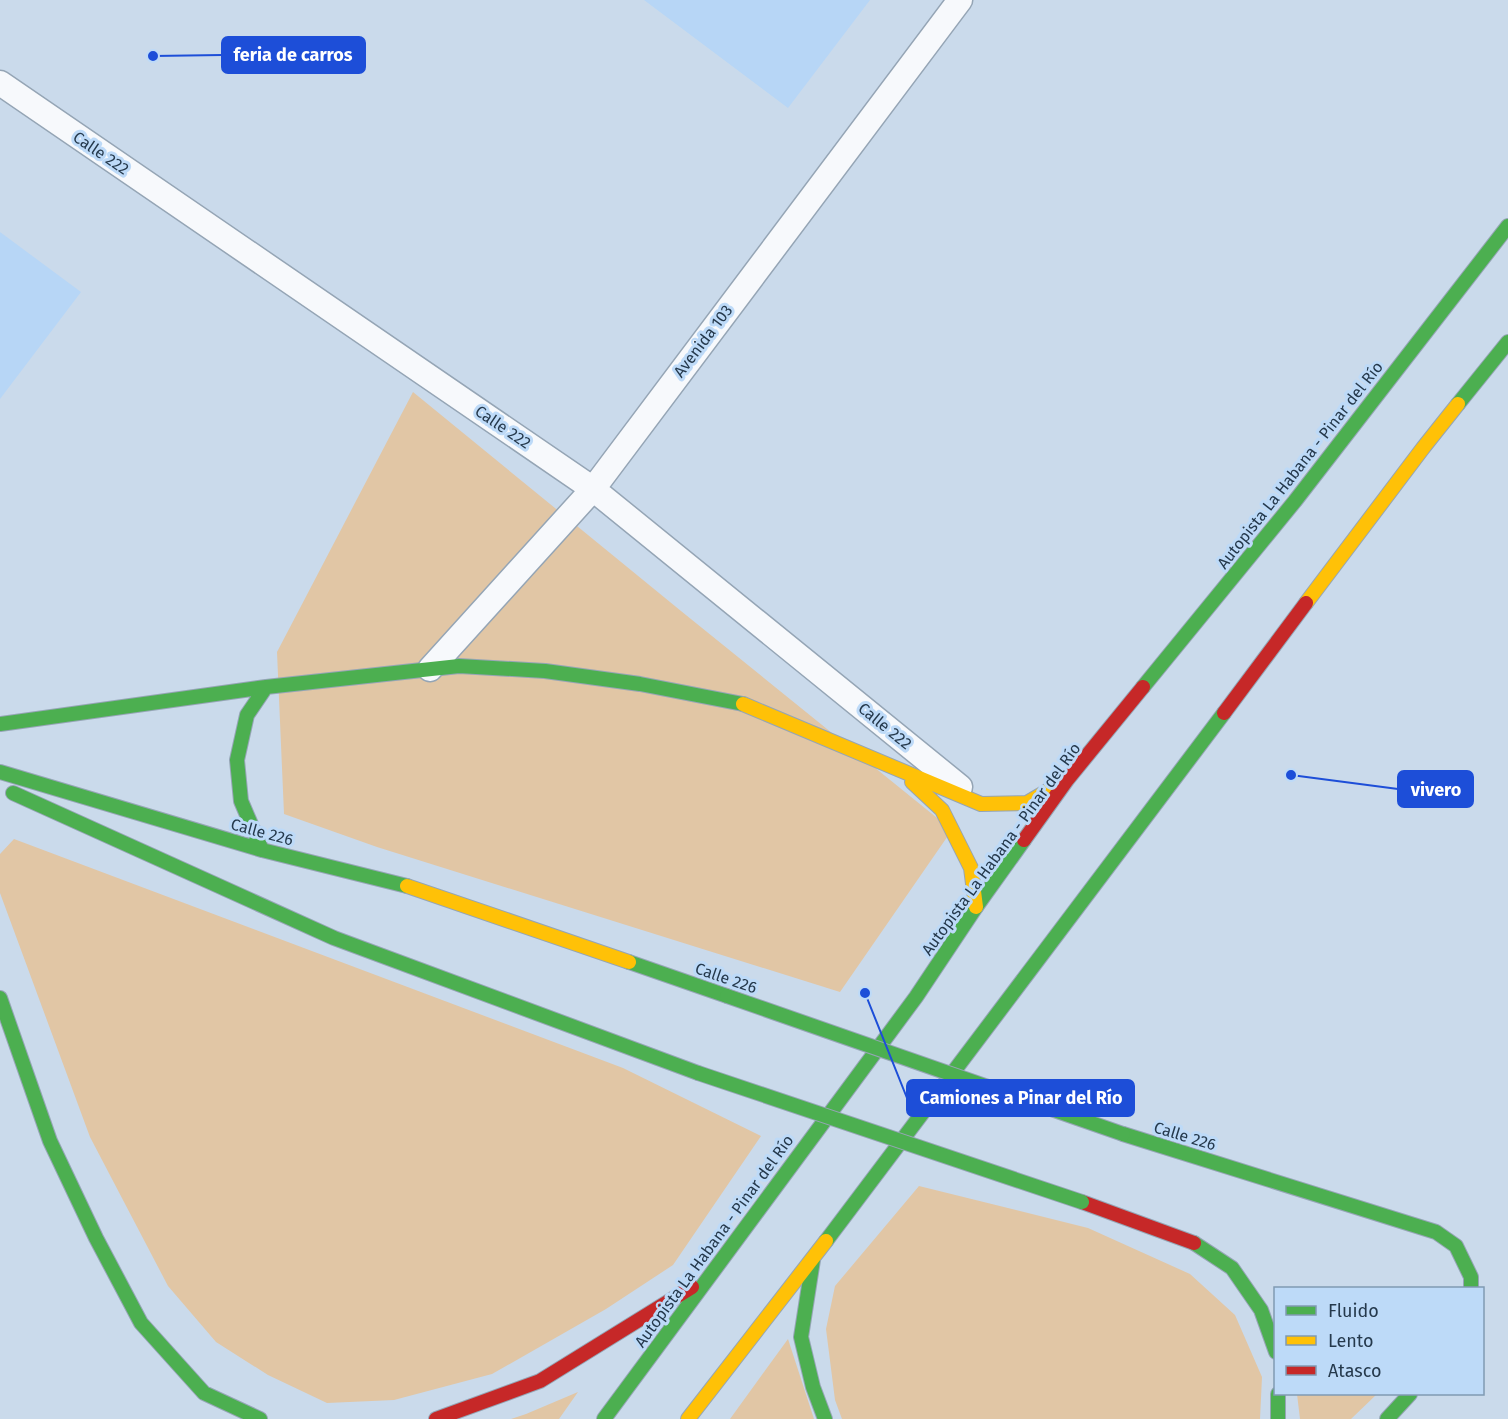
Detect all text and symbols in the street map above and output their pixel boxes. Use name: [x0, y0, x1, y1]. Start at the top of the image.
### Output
callout: feria de carros: [222, 37, 365, 73]
text: feria de carros: [234, 44, 353, 66]
street label: Calle 222: [69, 127, 133, 179]
street label: Avenida 103: [670, 301, 736, 381]
street label: Autopista La Habana - Pinar del Río: [1213, 358, 1387, 572]
street label: Calle 222: [471, 401, 535, 453]
street label: Calle 222: [854, 699, 916, 753]
street label: Autopista La Habana - Pinar del Río: [918, 739, 1084, 959]
callout: vivero: [1398, 771, 1473, 807]
text: vivero: [1410, 779, 1461, 801]
street label: Calle 226: [229, 815, 295, 849]
street label: Calle 226: [693, 959, 759, 997]
callout: Camiones a Pinar del Río: [907, 1080, 1134, 1116]
text: Camiones a Pinar del Río: [920, 1087, 1122, 1109]
street label: Calle 226: [1152, 1118, 1218, 1154]
street label: Autopista La Habana - Pinar del Río: [631, 1131, 797, 1351]
legend: [1274, 1287, 1484, 1395]
text: Fluido: [1328, 1300, 1379, 1322]
text: Lento: [1328, 1330, 1374, 1352]
text: Atasco: [1328, 1360, 1381, 1382]

